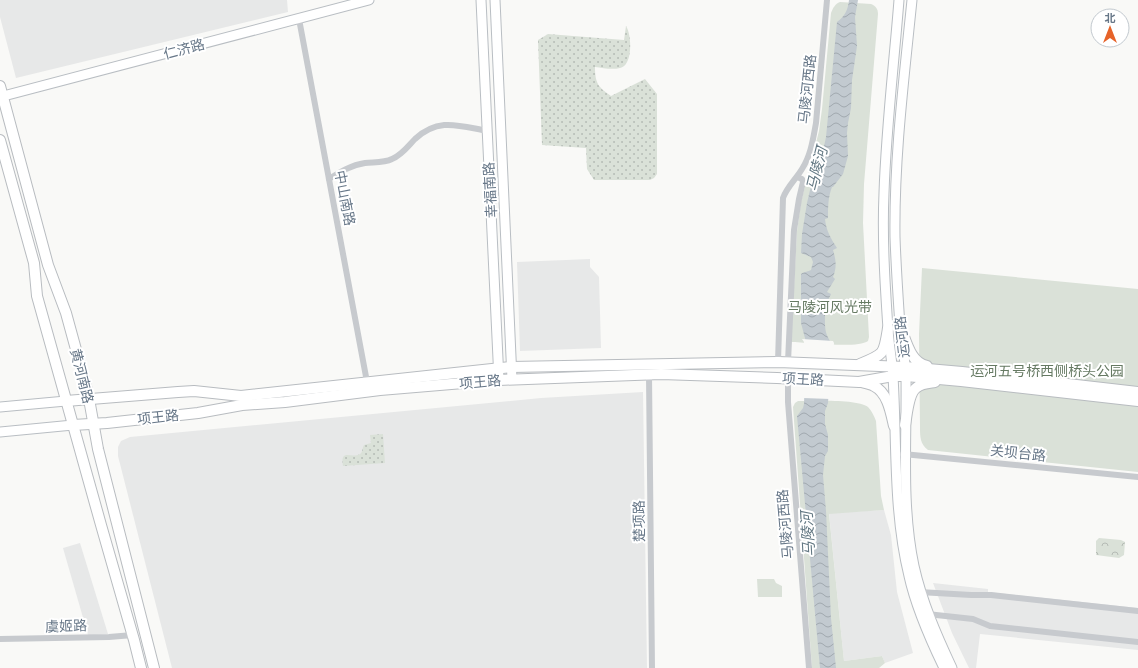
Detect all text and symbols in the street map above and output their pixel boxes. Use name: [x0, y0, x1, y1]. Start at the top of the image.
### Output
north arrow: [1090, 8, 1130, 48]
text: 北: [1105, 10, 1116, 26]
street label: 仁济路: [161, 34, 207, 64]
street label: 马陵河西路: [793, 53, 821, 125]
water label: 马陵河: [801, 142, 834, 194]
street label: 幸福南路: [479, 162, 501, 218]
street label: 中山南路: [330, 169, 360, 227]
park label: 马陵河风光带: [788, 297, 872, 317]
street label: 运河路: [890, 315, 914, 359]
street label: 黄河南路: [66, 346, 98, 406]
park label: 运河五号桥西侧桥头公园: [970, 361, 1124, 381]
street label: 项王路: [782, 368, 824, 390]
street label: 项王路: [458, 370, 502, 394]
street label: 项王路: [136, 405, 180, 429]
street label: 关坝台路: [989, 440, 1047, 466]
street label: 马陵河西路: [772, 488, 798, 560]
street label: 楚项路: [629, 500, 649, 542]
water label: 马陵河: [796, 508, 820, 557]
street label: 虞姬路: [45, 615, 87, 637]

